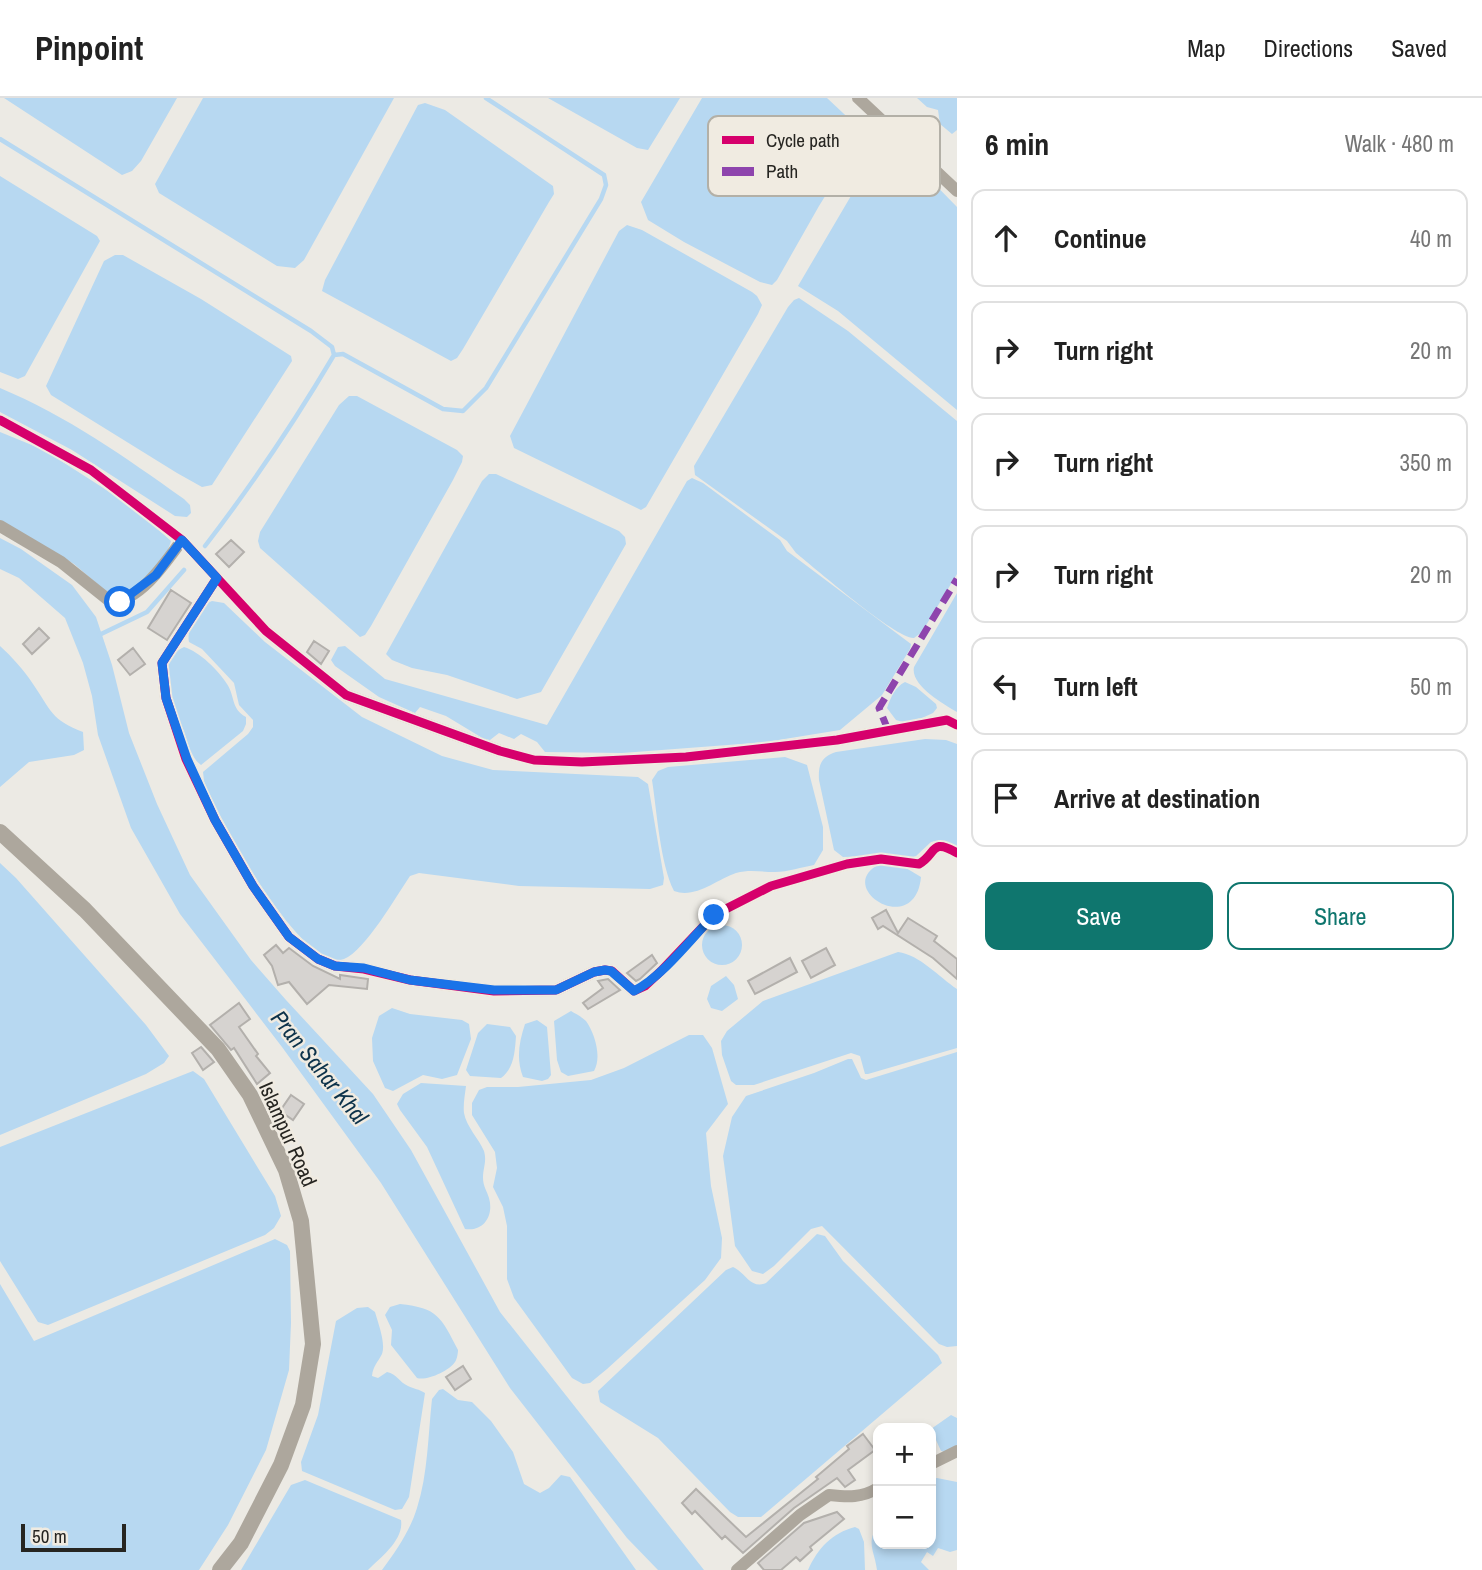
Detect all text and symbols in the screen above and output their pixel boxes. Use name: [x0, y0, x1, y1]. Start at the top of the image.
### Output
text: Pinpoint: [35, 26, 143, 70]
text: Map: [1187, 32, 1225, 64]
text: Directions: [1263, 32, 1353, 64]
text: Saved: [1391, 32, 1447, 64]
legend: [708, 116, 940, 196]
text: 6 min: [985, 124, 1049, 164]
text: Cycle path: [766, 127, 840, 153]
text: Walk · 480 m: [1345, 128, 1454, 159]
text: Path: [766, 158, 798, 184]
icon: ahead: [987, 219, 1025, 257]
text: Continue: [1054, 221, 1146, 256]
text: 40 m: [1410, 223, 1452, 254]
icon: right: [987, 331, 1025, 369]
text: Turn right: [1054, 333, 1153, 368]
text: 20 m: [1410, 335, 1452, 366]
icon: right: [987, 443, 1025, 481]
text: Turn right: [1054, 445, 1153, 480]
text: 350 m: [1400, 447, 1452, 478]
icon: right: [987, 555, 1025, 593]
text: Turn right: [1054, 557, 1153, 592]
text: 20 m: [1410, 559, 1452, 590]
route start: [104, 586, 135, 617]
icon: left: [987, 667, 1025, 705]
text: Turn left: [1054, 669, 1138, 704]
text: 50 m: [1410, 671, 1452, 702]
icon: arrive: [987, 779, 1025, 817]
text: Arrive at destination: [1054, 781, 1260, 816]
button: Save: [985, 882, 1213, 950]
button: Share: [1227, 882, 1454, 950]
route end: [698, 899, 729, 930]
water label: Pran Sahar Khal: [264, 1003, 376, 1131]
street label: Islampur Road: [252, 1077, 324, 1191]
map controls: [873, 1423, 936, 1549]
button: +: [873, 1423, 936, 1486]
button: −: [873, 1486, 936, 1549]
scale bar: [21, 1521, 126, 1553]
text: 50 m: [32, 1523, 67, 1549]

